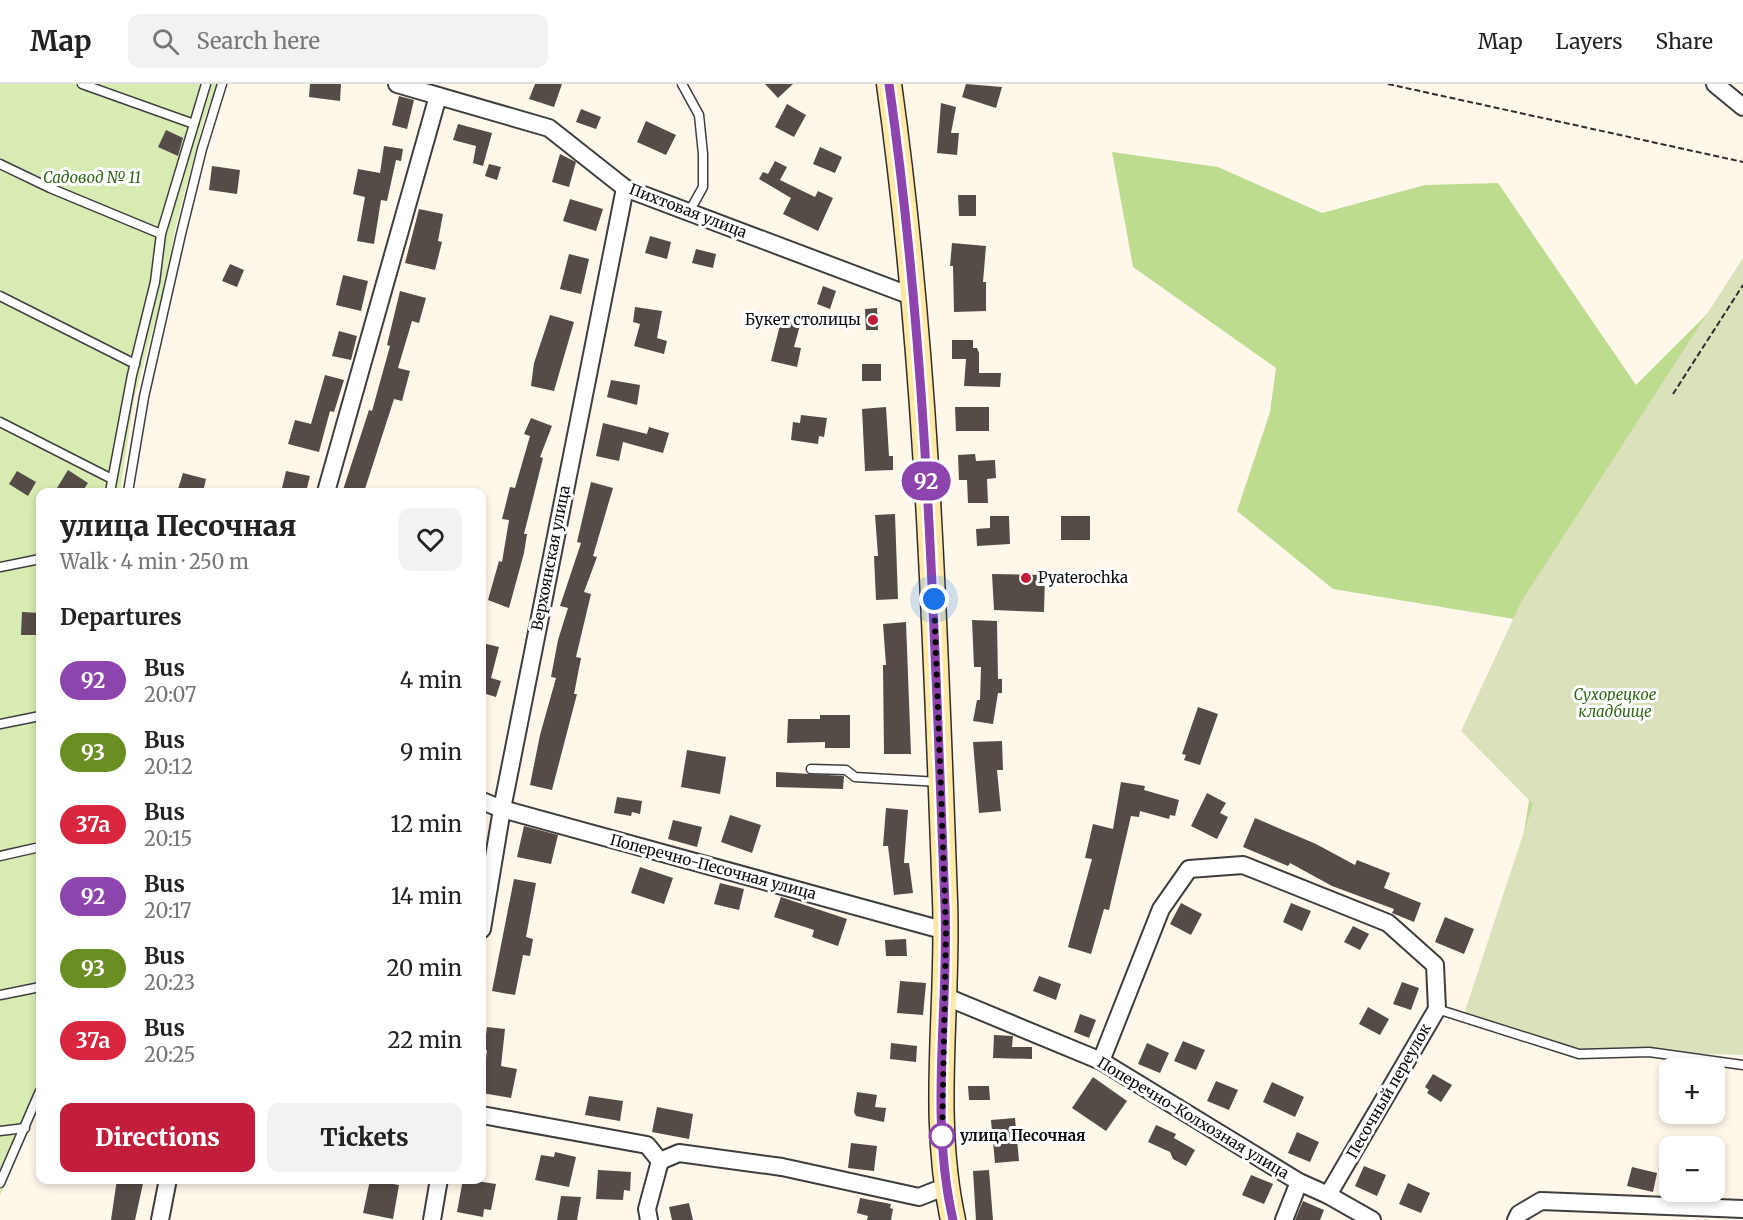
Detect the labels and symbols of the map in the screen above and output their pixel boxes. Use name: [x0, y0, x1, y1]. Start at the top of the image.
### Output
park label: Садовод № 11: [43, 168, 141, 187]
street label: Пихтовая улица: [627, 179, 750, 242]
place label: Букет столицы: [745, 310, 861, 329]
marker: Букет столицы: [866, 313, 880, 327]
line badge: 92: [899, 462, 953, 500]
street label: Верхоянская улица: [527, 484, 574, 632]
place label: Pyaterochka: [1038, 568, 1128, 587]
marker: Pyaterochka: [1019, 571, 1033, 585]
your location: [919, 584, 949, 614]
park label: Сухорецкое кладбище: [1574, 685, 1657, 721]
street label: Поперечно-Песочная улица: [608, 830, 818, 903]
street label: Песочный переулок: [1342, 1019, 1435, 1162]
street label: Поперечно-Колхозная улица: [1094, 1053, 1293, 1182]
marker: улица Песочная: [929, 1123, 955, 1149]
place label: улица Песочная: [960, 1126, 1086, 1145]

